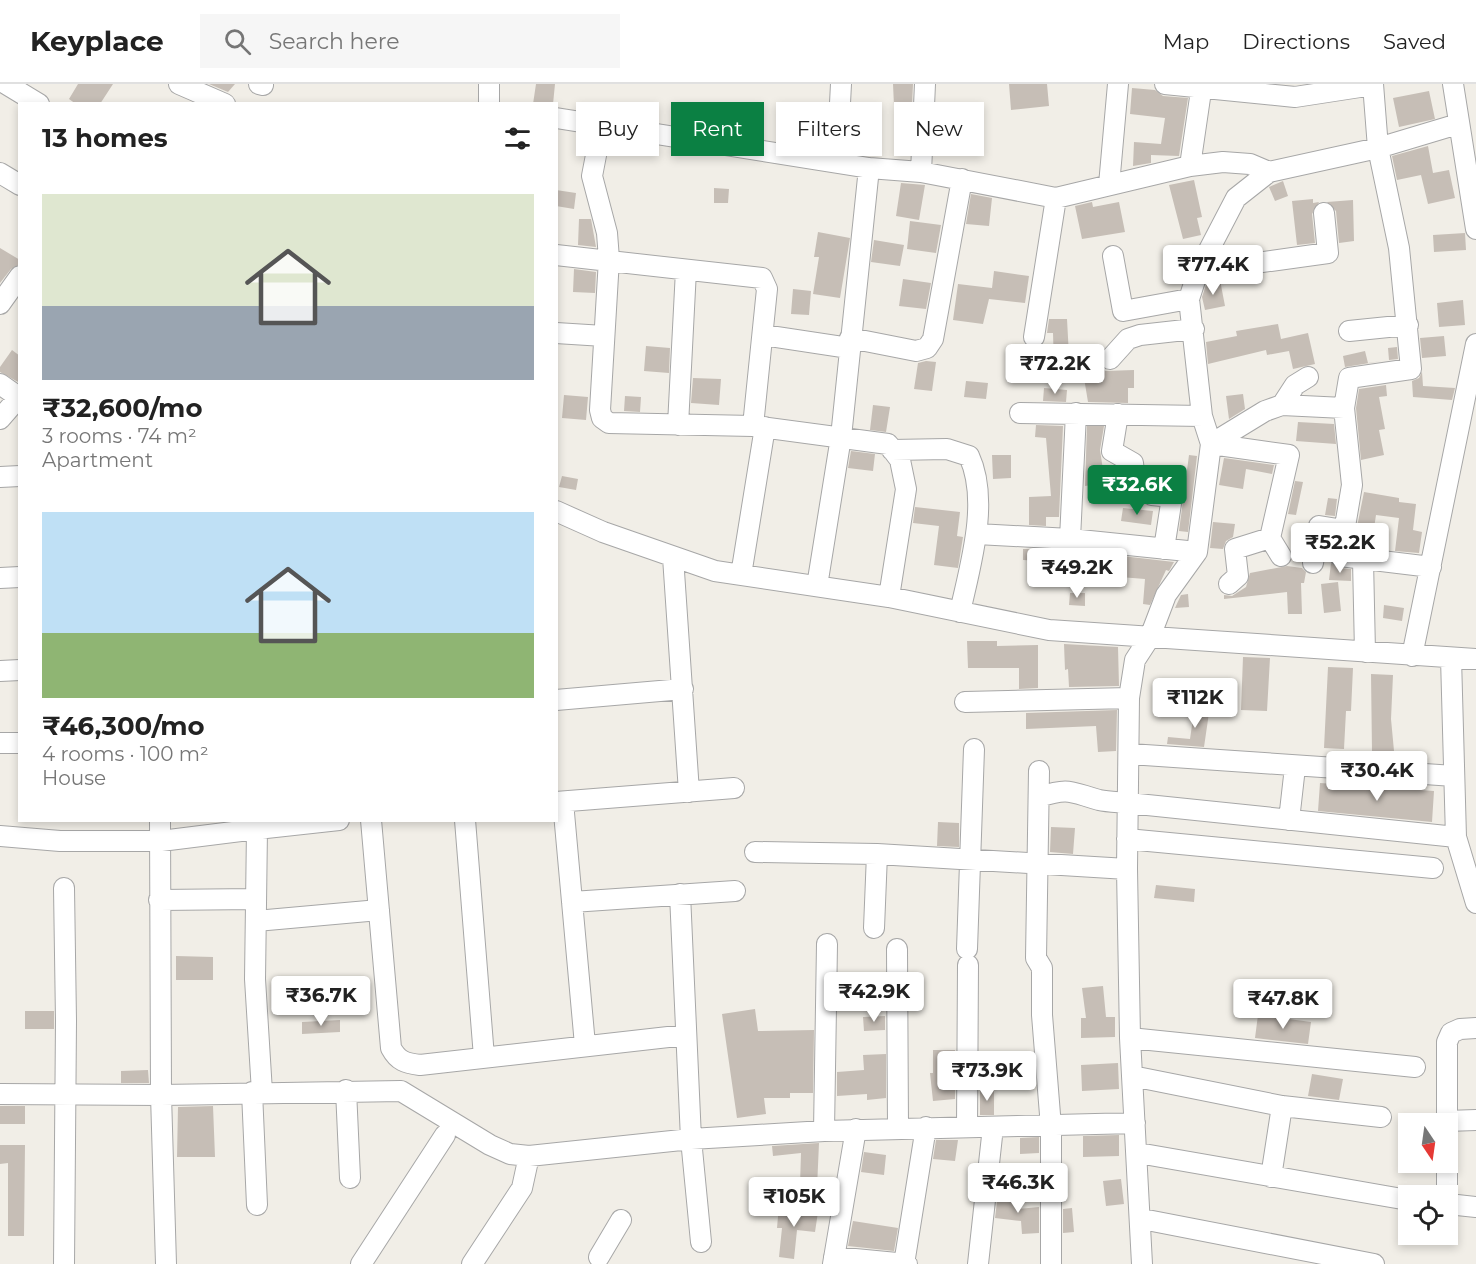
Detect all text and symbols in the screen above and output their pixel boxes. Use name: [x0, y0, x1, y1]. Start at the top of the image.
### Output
search box: [200, 14, 620, 68]
text: Keyplace: [30, 24, 164, 58]
icon: search: [221, 25, 254, 58]
text: Search here: [269, 28, 400, 55]
text: Map: [1163, 29, 1209, 54]
text: Directions: [1242, 29, 1350, 54]
text: Saved: [1383, 29, 1446, 54]
chip: Buy: [576, 102, 659, 156]
chip: Rent: [671, 102, 764, 156]
chip: Filters: [776, 102, 882, 156]
chip: New: [894, 102, 984, 156]
text: 13 homes: [42, 122, 168, 154]
icon: filters: [501, 122, 534, 155]
icon: home: [234, 233, 342, 341]
pin: ₹77.4K: [1164, 245, 1262, 296]
text: ₹77.4K: [1177, 252, 1249, 276]
pin: ₹72.2K: [1006, 344, 1104, 395]
text: ₹72.2K: [1020, 351, 1091, 375]
text: ₹32,600/mo: [42, 392, 202, 424]
text: 3 rooms · 74 m²: [42, 424, 197, 448]
text: Apartment: [42, 448, 153, 472]
pin: ₹32.6K: [1088, 465, 1186, 516]
text: ₹32.6K: [1102, 472, 1172, 496]
pin: ₹52.2K: [1291, 523, 1389, 574]
text: ₹52.2K: [1305, 530, 1375, 554]
pin: ₹49.2K: [1028, 548, 1126, 599]
icon: home: [234, 551, 342, 659]
text: ₹49.2K: [1041, 555, 1113, 579]
pin: ₹112K: [1153, 678, 1237, 729]
text: ₹112K: [1167, 685, 1223, 709]
text: ₹46,300/mo: [42, 710, 205, 742]
text: 4 rooms · 100 m²: [42, 742, 209, 766]
pin: ₹30.4K: [1328, 751, 1426, 802]
text: ₹30.4K: [1340, 758, 1414, 782]
text: House: [42, 766, 106, 790]
pin: ₹42.9K: [825, 972, 923, 1023]
pin: ₹36.7K: [272, 976, 370, 1027]
text: ₹42.9K: [838, 979, 910, 1003]
pin: ₹47.8K: [1234, 979, 1332, 1030]
text: ₹36.7K: [285, 983, 357, 1007]
text: ₹47.8K: [1247, 986, 1319, 1010]
pin: ₹73.9K: [938, 1051, 1036, 1102]
text: ₹73.9K: [951, 1058, 1023, 1082]
north arrow: [1398, 1113, 1458, 1173]
map controls: [1398, 1113, 1458, 1245]
pin: ₹46.3K: [969, 1163, 1067, 1214]
text: ₹46.3K: [982, 1170, 1054, 1194]
pin: ₹105K: [752, 1177, 836, 1228]
text: ₹105K: [763, 1184, 825, 1208]
button: locate: [1398, 1185, 1458, 1245]

